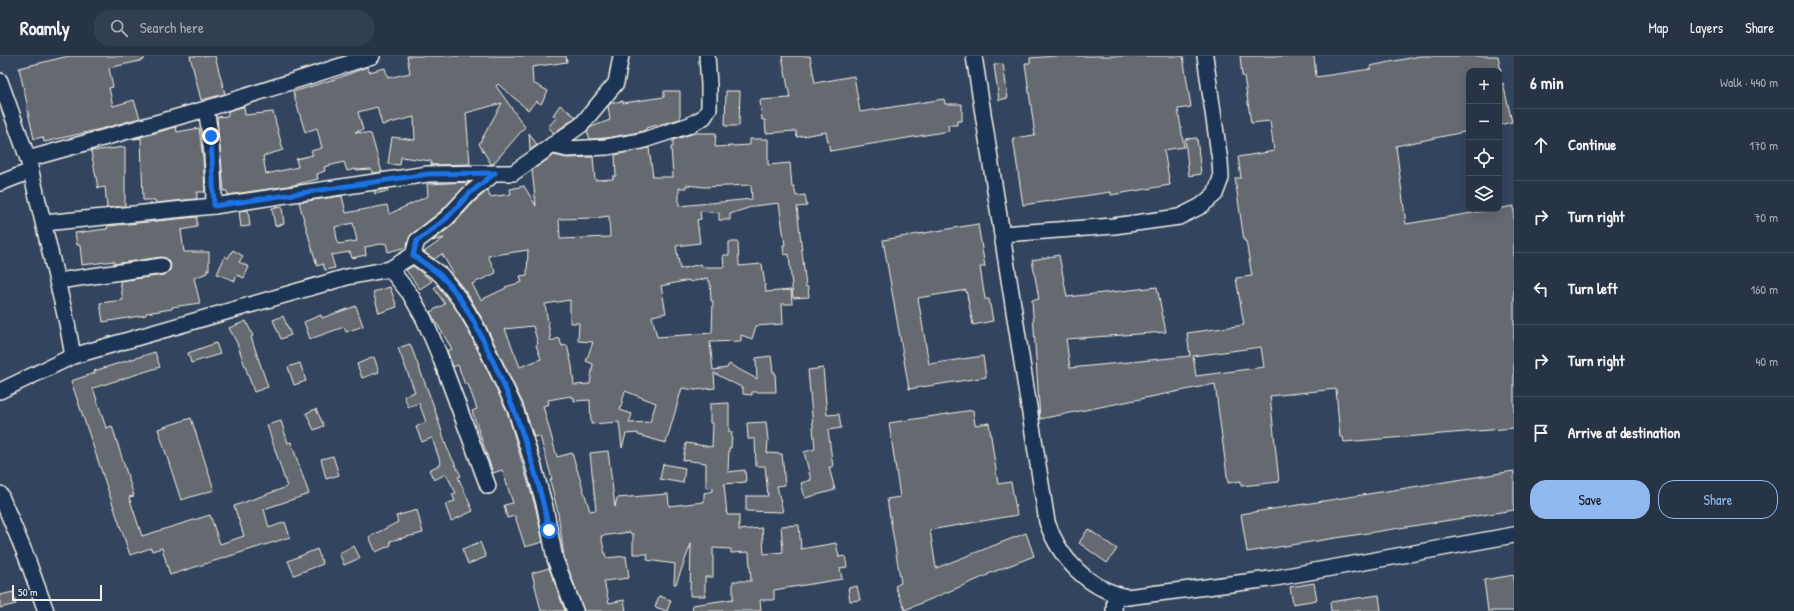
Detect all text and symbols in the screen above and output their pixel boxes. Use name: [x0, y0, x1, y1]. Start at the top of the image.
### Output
search box: [94, 10, 374, 46]
text: Roamly: [20, 15, 70, 41]
icon: search: [108, 17, 130, 39]
text: Search here: [140, 17, 204, 38]
text: Map: [1648, 18, 1668, 37]
text: Layers: [1690, 18, 1723, 37]
text: Share: [1745, 18, 1774, 37]
map controls: [1466, 68, 1502, 212]
button: +: [1466, 68, 1502, 104]
text: 6 min: [1530, 71, 1564, 94]
text: Walk · 440 m: [1720, 73, 1778, 91]
button: −: [1466, 104, 1502, 140]
route end: [202, 127, 220, 145]
icon: ahead: [1530, 134, 1552, 156]
text: Continue: [1568, 134, 1616, 155]
text: 170 m: [1749, 136, 1778, 154]
button: locate: [1466, 140, 1502, 176]
button: layers: [1466, 176, 1502, 212]
icon: right: [1530, 206, 1552, 228]
text: Turn right: [1568, 206, 1624, 227]
text: 70 m: [1754, 208, 1778, 226]
icon: left: [1530, 278, 1552, 300]
text: Turn left: [1568, 278, 1618, 299]
text: 160 m: [1750, 280, 1778, 298]
icon: right: [1530, 350, 1552, 372]
text: Turn right: [1568, 350, 1624, 371]
text: 40 m: [1755, 352, 1778, 370]
icon: arrive: [1530, 422, 1552, 444]
text: Arrive at destination: [1568, 422, 1680, 443]
button: Save: [1530, 480, 1650, 519]
button: Share: [1658, 480, 1778, 519]
route start: [540, 521, 558, 539]
scale bar: [12, 583, 102, 602]
text: 50 m: [18, 585, 38, 599]

